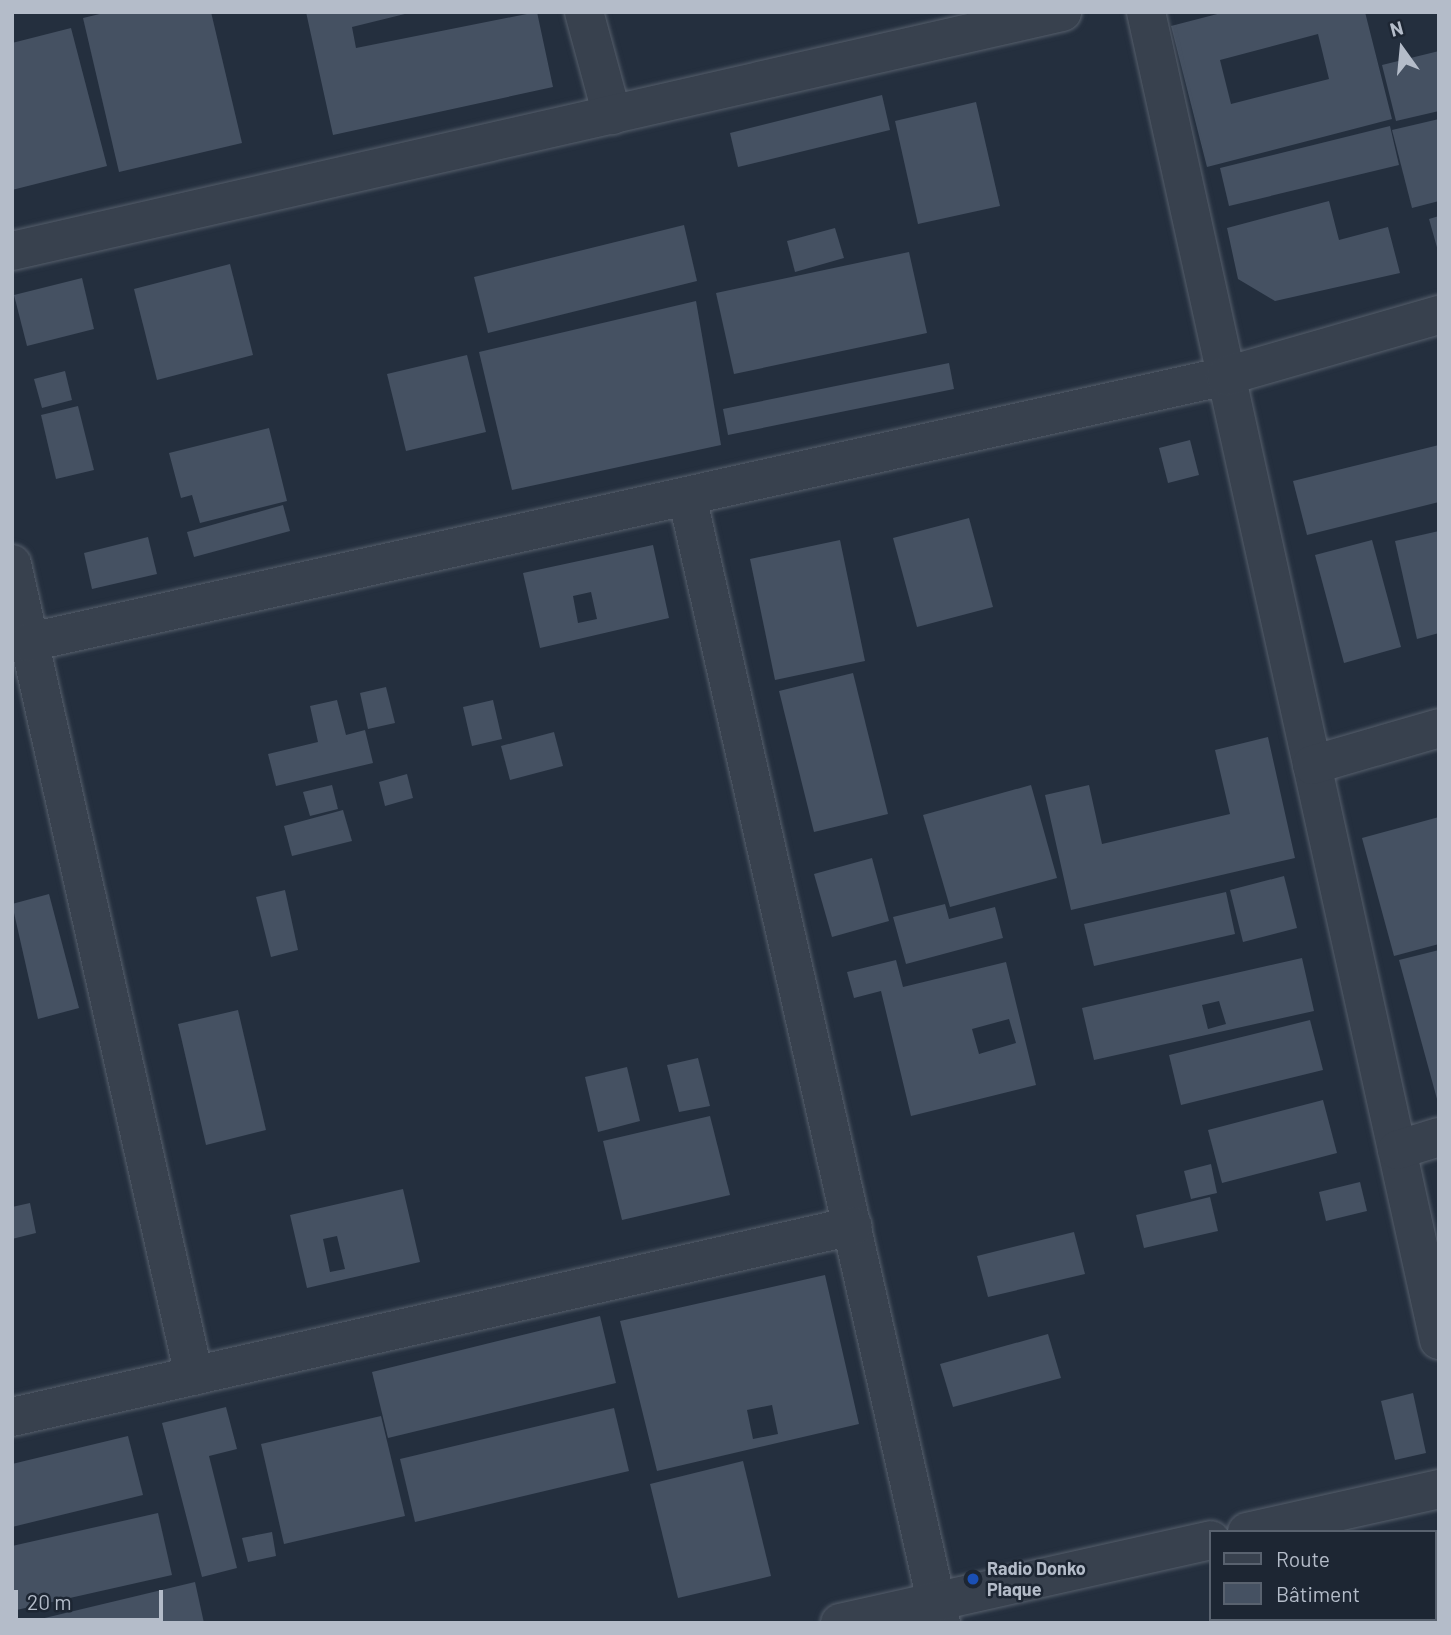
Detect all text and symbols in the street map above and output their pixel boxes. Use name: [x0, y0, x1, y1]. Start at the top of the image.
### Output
north arrow: [1367, 14, 1437, 84]
text: N: [1387, 15, 1406, 41]
legend: [1210, 1530, 1437, 1621]
text: Route: [1276, 1546, 1330, 1571]
place label: Radio Donko Plaque: [987, 1558, 1086, 1600]
marker: Radio Donko Plaque: [965, 1571, 981, 1587]
scale bar: [18, 1576, 166, 1620]
text: Bâtiment: [1276, 1581, 1360, 1606]
text: 20 m: [27, 1589, 72, 1614]

